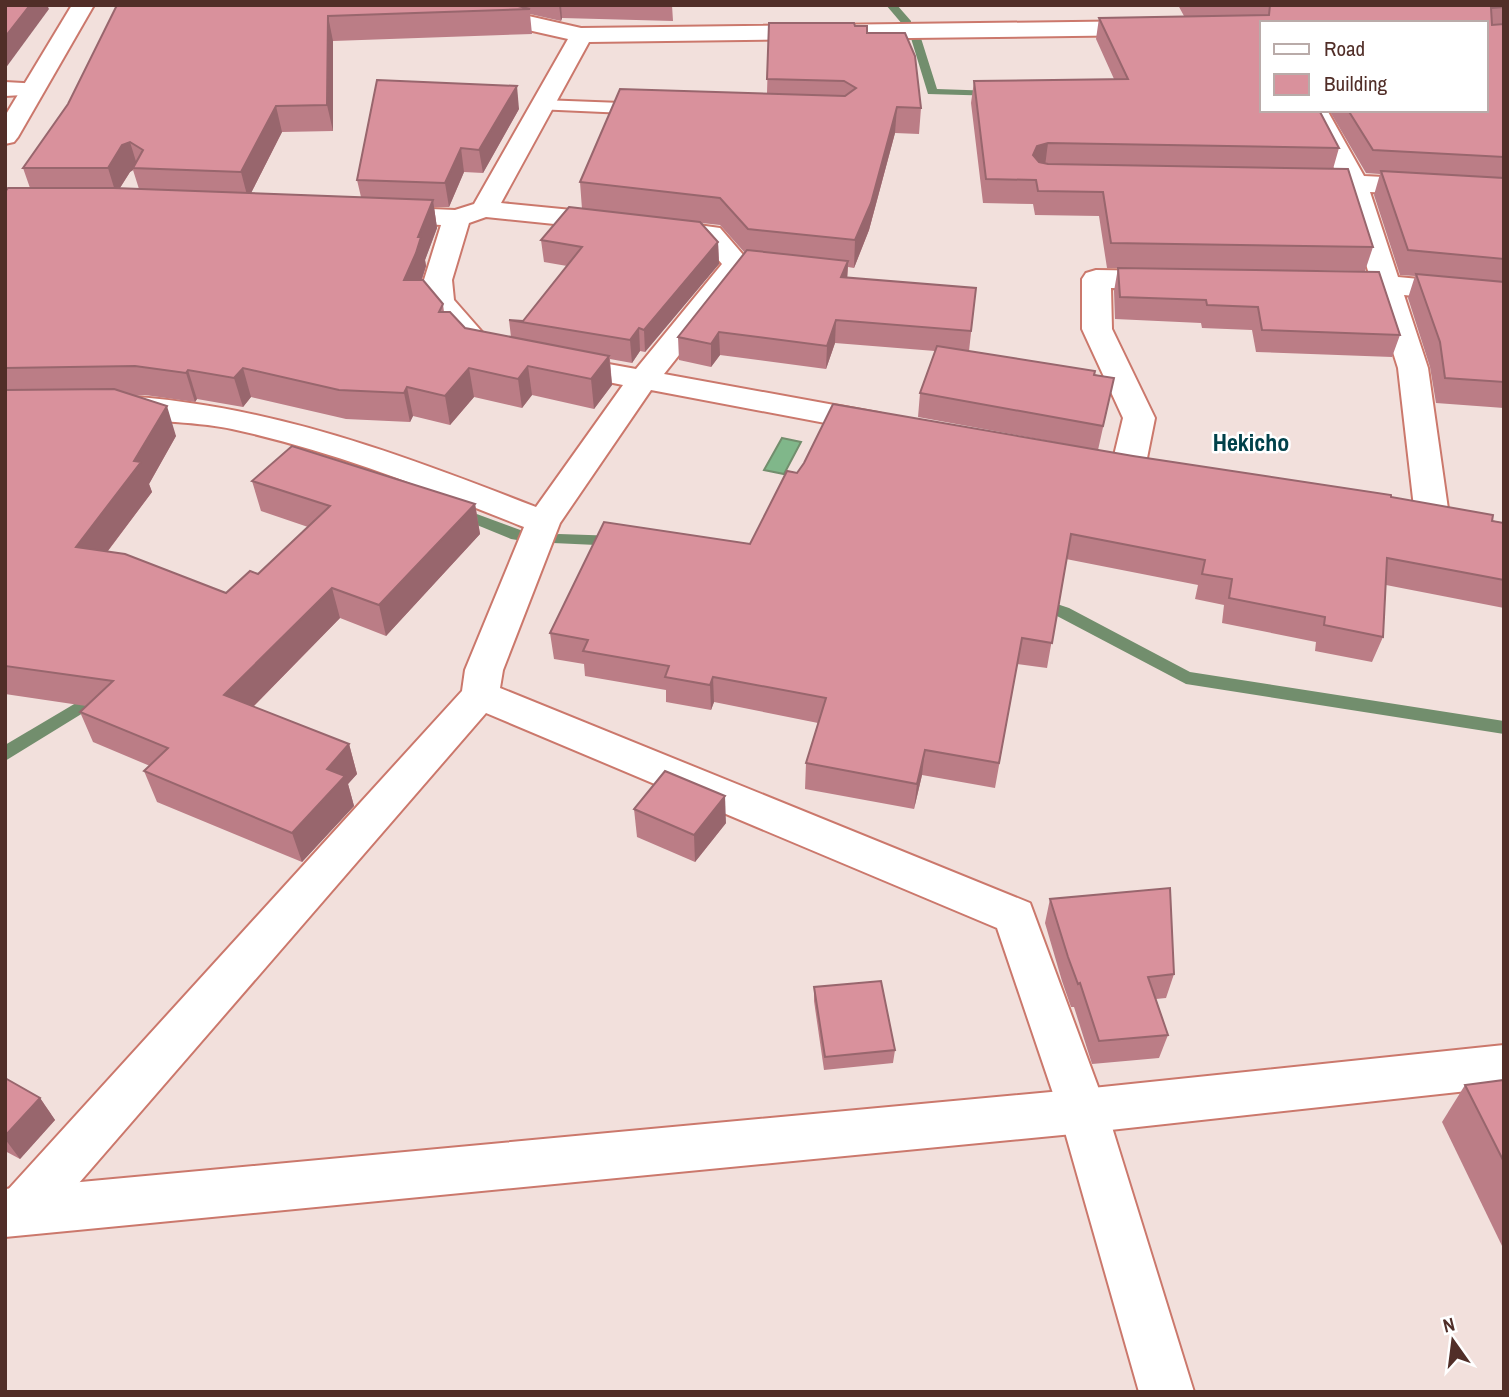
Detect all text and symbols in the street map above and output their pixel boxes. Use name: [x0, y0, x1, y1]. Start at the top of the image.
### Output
legend: [1260, 21, 1488, 112]
text: Road: [1324, 34, 1365, 63]
text: Building: [1324, 69, 1388, 98]
district label: Hekicho: [1213, 426, 1289, 458]
north arrow: [1418, 1306, 1488, 1376]
text: N: [1440, 1311, 1457, 1338]

